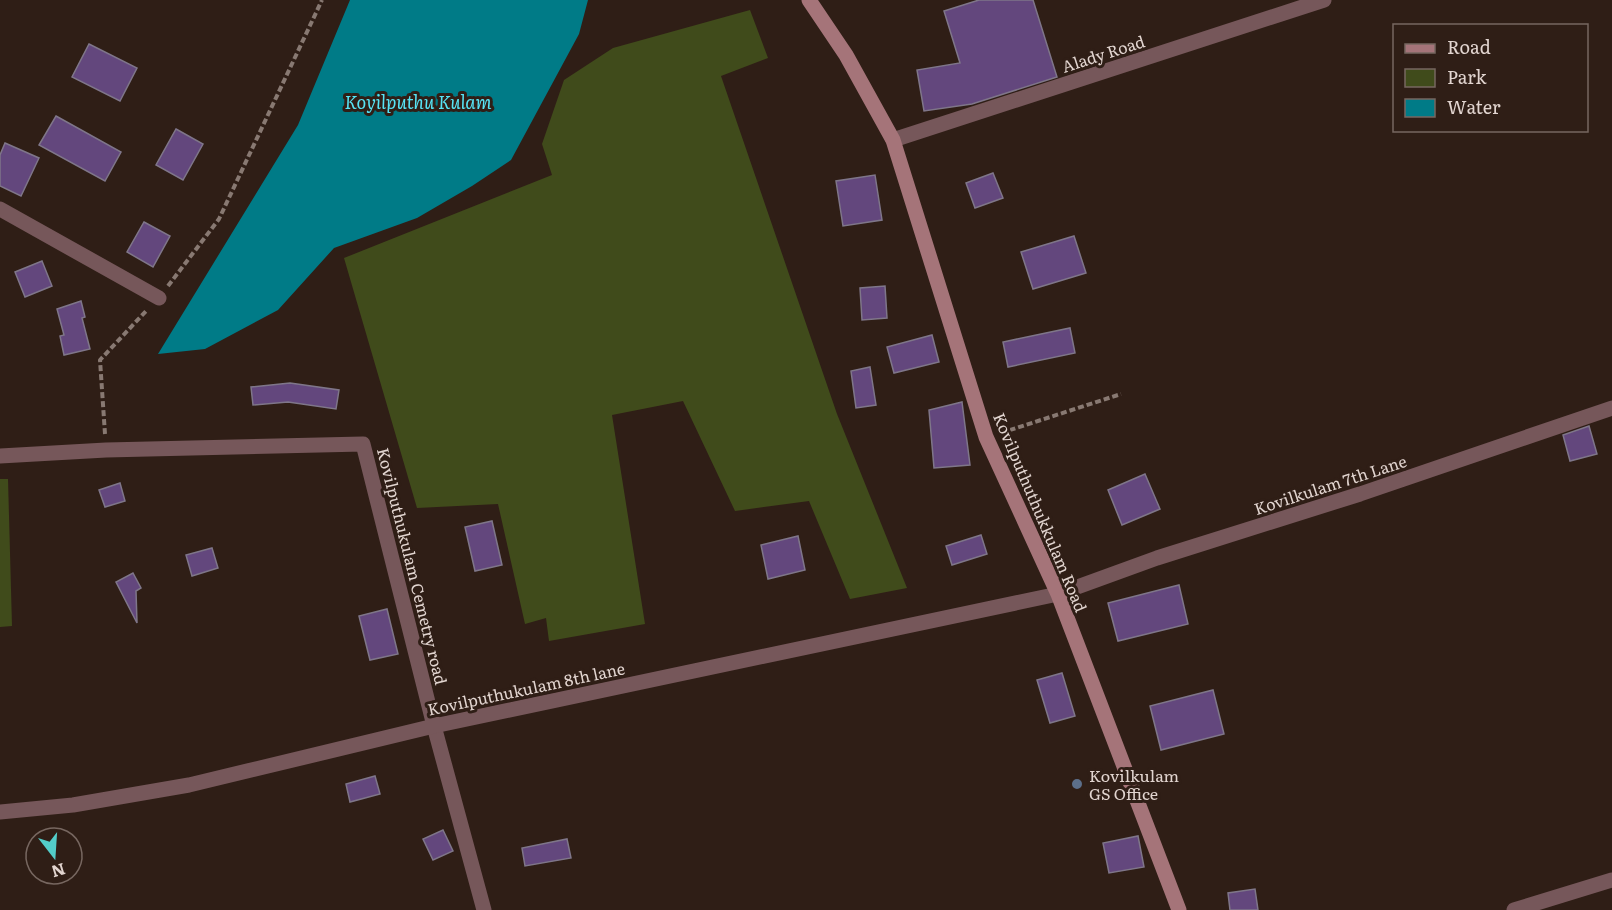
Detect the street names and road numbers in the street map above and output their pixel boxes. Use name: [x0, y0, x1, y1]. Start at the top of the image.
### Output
street label: Alady Road: [1058, 28, 1148, 78]
street label: Kovilputhuthukkulam Road: [988, 409, 1094, 616]
street label: Kovilputhukulam Cemetry road: [372, 445, 454, 687]
street label: Kovilkulam 7th Lane: [1251, 448, 1409, 520]
street label: Kovilputhukulam 8th lane: [425, 655, 627, 721]

